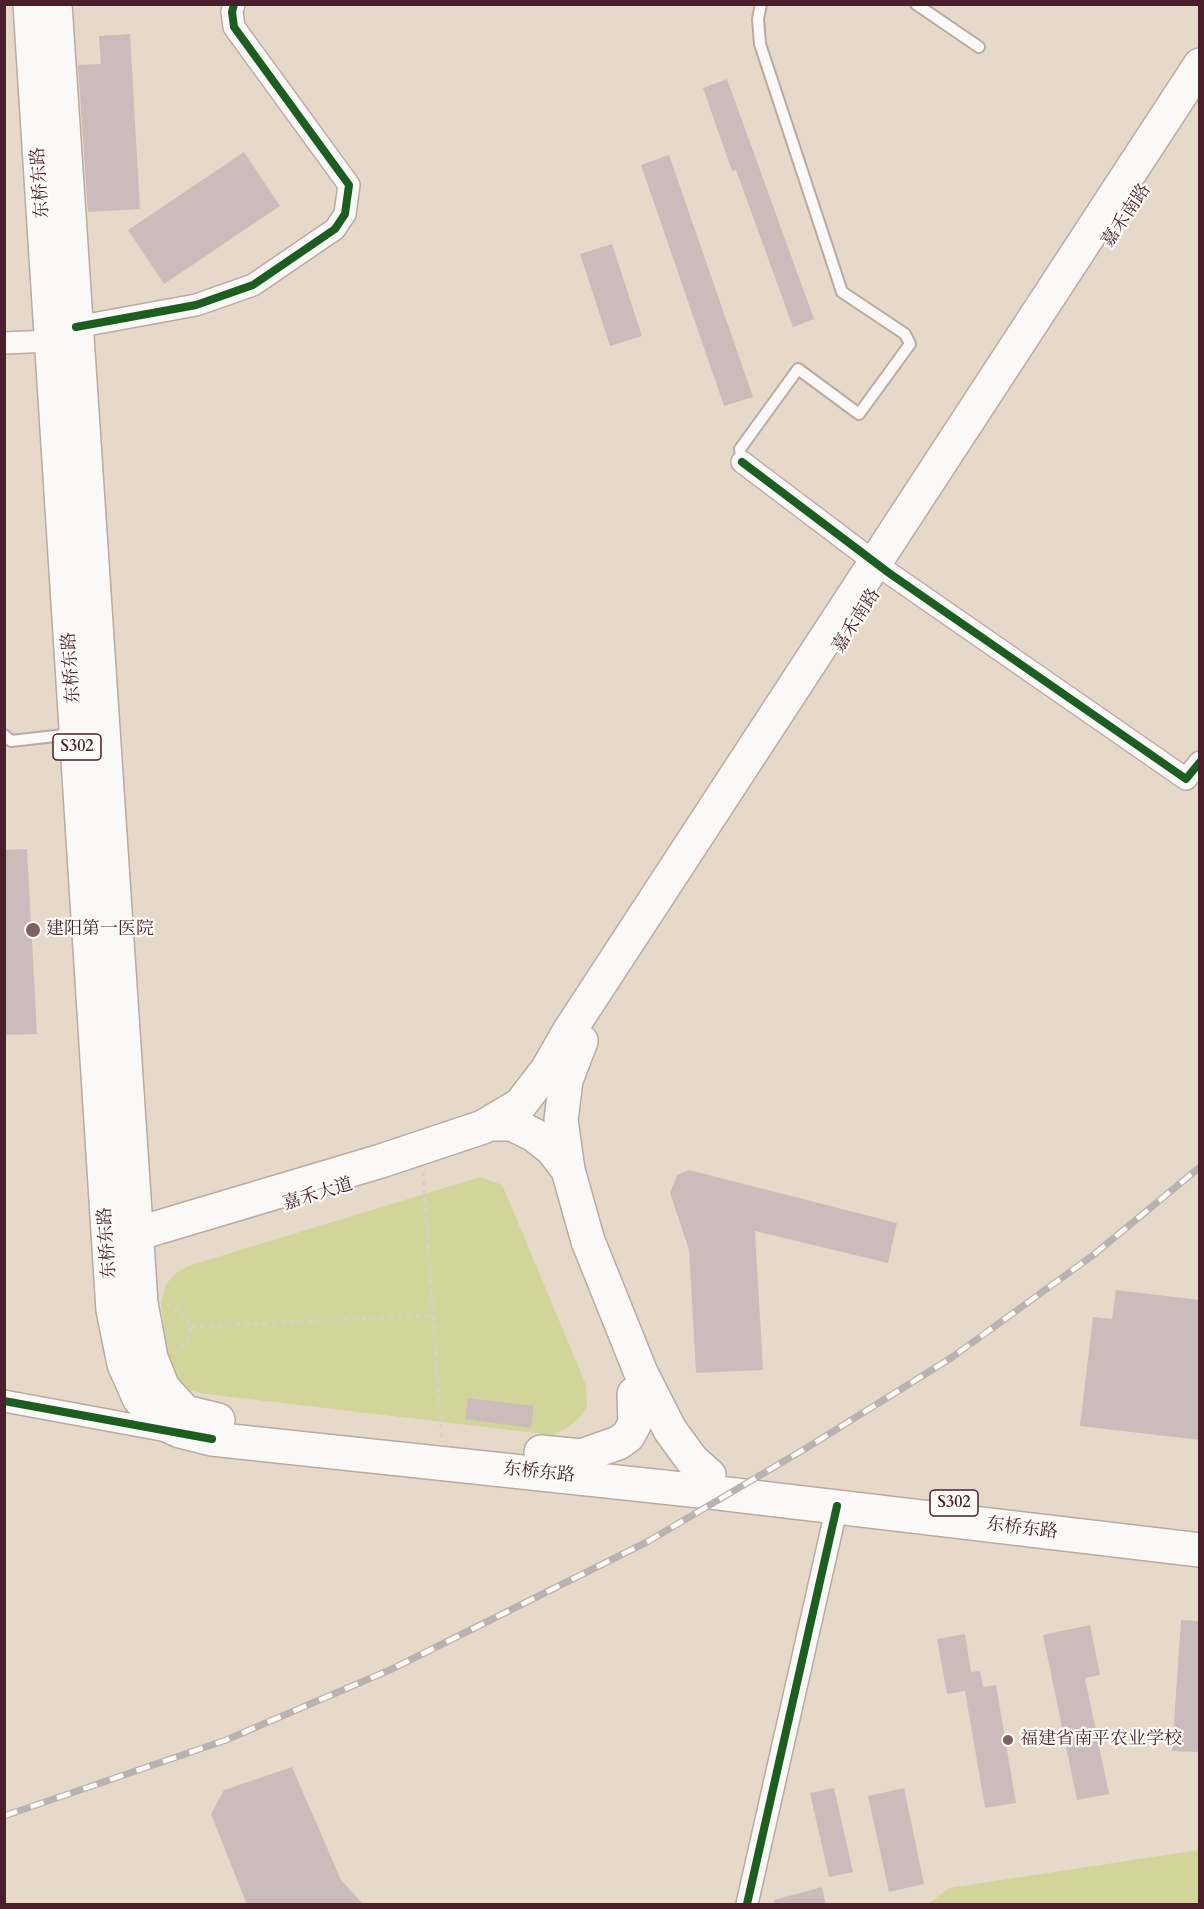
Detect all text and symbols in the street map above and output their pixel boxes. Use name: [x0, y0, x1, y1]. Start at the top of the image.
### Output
street label: 东桥东路: [28, 146, 54, 220]
street label: 嘉禾南路: [1098, 180, 1156, 252]
street label: 嘉禾南路: [828, 585, 886, 657]
street label: 东桥东路: [59, 631, 85, 705]
road number: S302: [53, 734, 101, 760]
place label: 建阳第一医院: [46, 919, 154, 941]
marker: 建阳第一医院: [24, 921, 42, 939]
street label: 嘉禾大道: [280, 1174, 356, 1216]
street label: 东桥东路: [95, 1206, 121, 1280]
street label: 东桥东路: [502, 1458, 576, 1488]
road number: S302: [930, 1490, 978, 1516]
street label: 东桥东路: [985, 1514, 1059, 1544]
place label: 福建省南平农业学校: [1020, 1729, 1182, 1751]
marker: 福建省南平农业学校: [1001, 1733, 1015, 1747]

